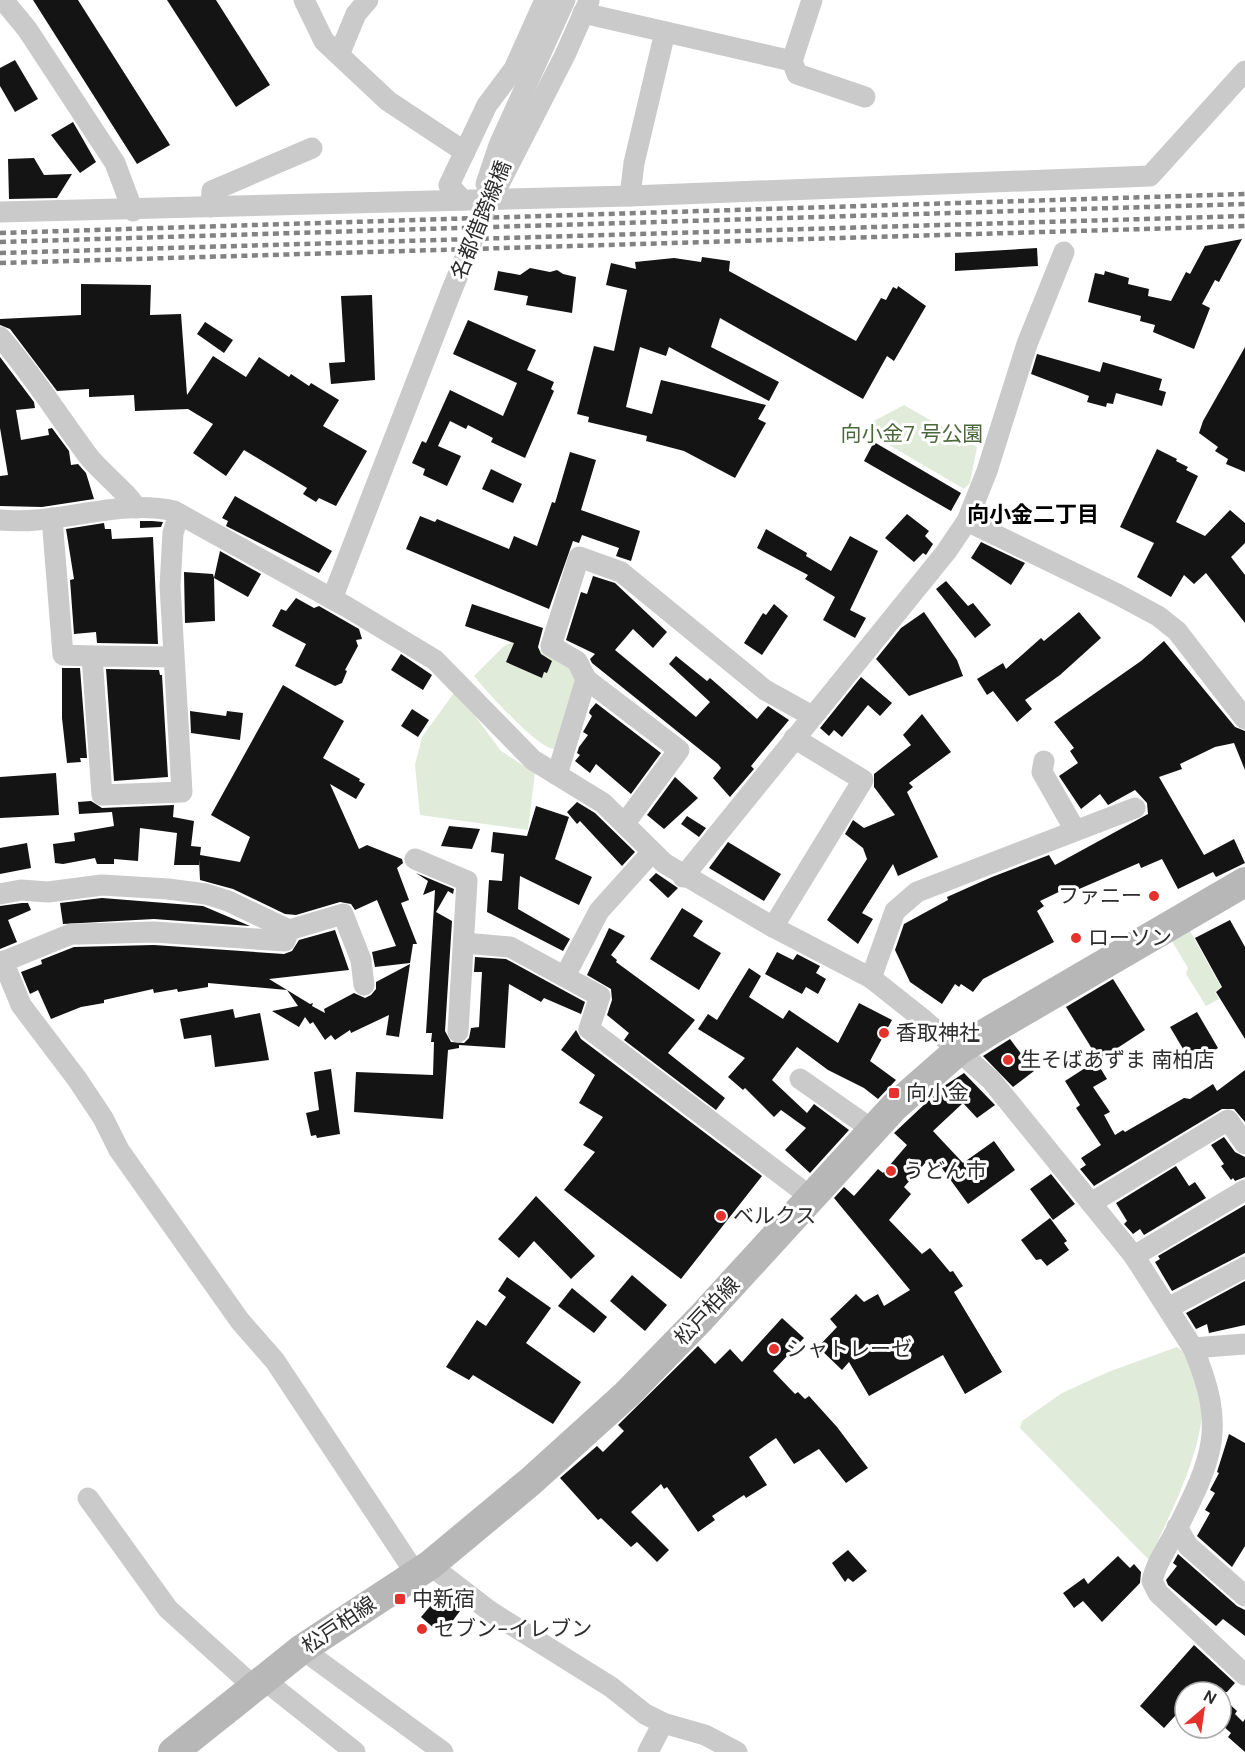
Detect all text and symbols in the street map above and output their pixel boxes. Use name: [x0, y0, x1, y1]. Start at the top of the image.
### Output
street label: 名都借跨線橋: [444, 156, 518, 284]
park label: 向小金7 号公園: [841, 420, 983, 448]
district label: 向小金二丁目: [967, 500, 1099, 529]
place label: ファニー: [1058, 882, 1142, 910]
marker: ファニー: [1147, 889, 1161, 903]
place label: ローソン: [1088, 924, 1172, 952]
marker: ローソン: [1069, 931, 1083, 945]
place label: 香取神社: [896, 1019, 980, 1047]
marker: 香取神社: [877, 1026, 891, 1040]
place label: 生そばあずま 南柏店: [1020, 1046, 1215, 1074]
marker: 生そばあずま 南柏店: [1001, 1053, 1015, 1067]
place label: 向小金: [906, 1079, 969, 1107]
marker: 向小金: [887, 1086, 901, 1100]
place label: うどん市: [903, 1157, 987, 1185]
marker: うどん市: [884, 1164, 898, 1178]
place label: ベルクス: [733, 1202, 816, 1230]
marker: ベルクス: [714, 1209, 728, 1223]
street label: 松戸柏線: [668, 1271, 746, 1351]
place label: シャトレーゼ: [786, 1335, 912, 1363]
marker: シャトレーゼ: [767, 1342, 781, 1356]
place label: 中新宿: [412, 1585, 475, 1613]
street label: 松戸柏線: [296, 1590, 382, 1660]
marker: 中新宿: [393, 1592, 407, 1606]
place label: セブン-イレブン: [434, 1615, 592, 1643]
marker: セブン-イレブン: [415, 1622, 429, 1636]
north arrow: [1173, 1680, 1233, 1740]
text: N: [1200, 1685, 1220, 1709]

